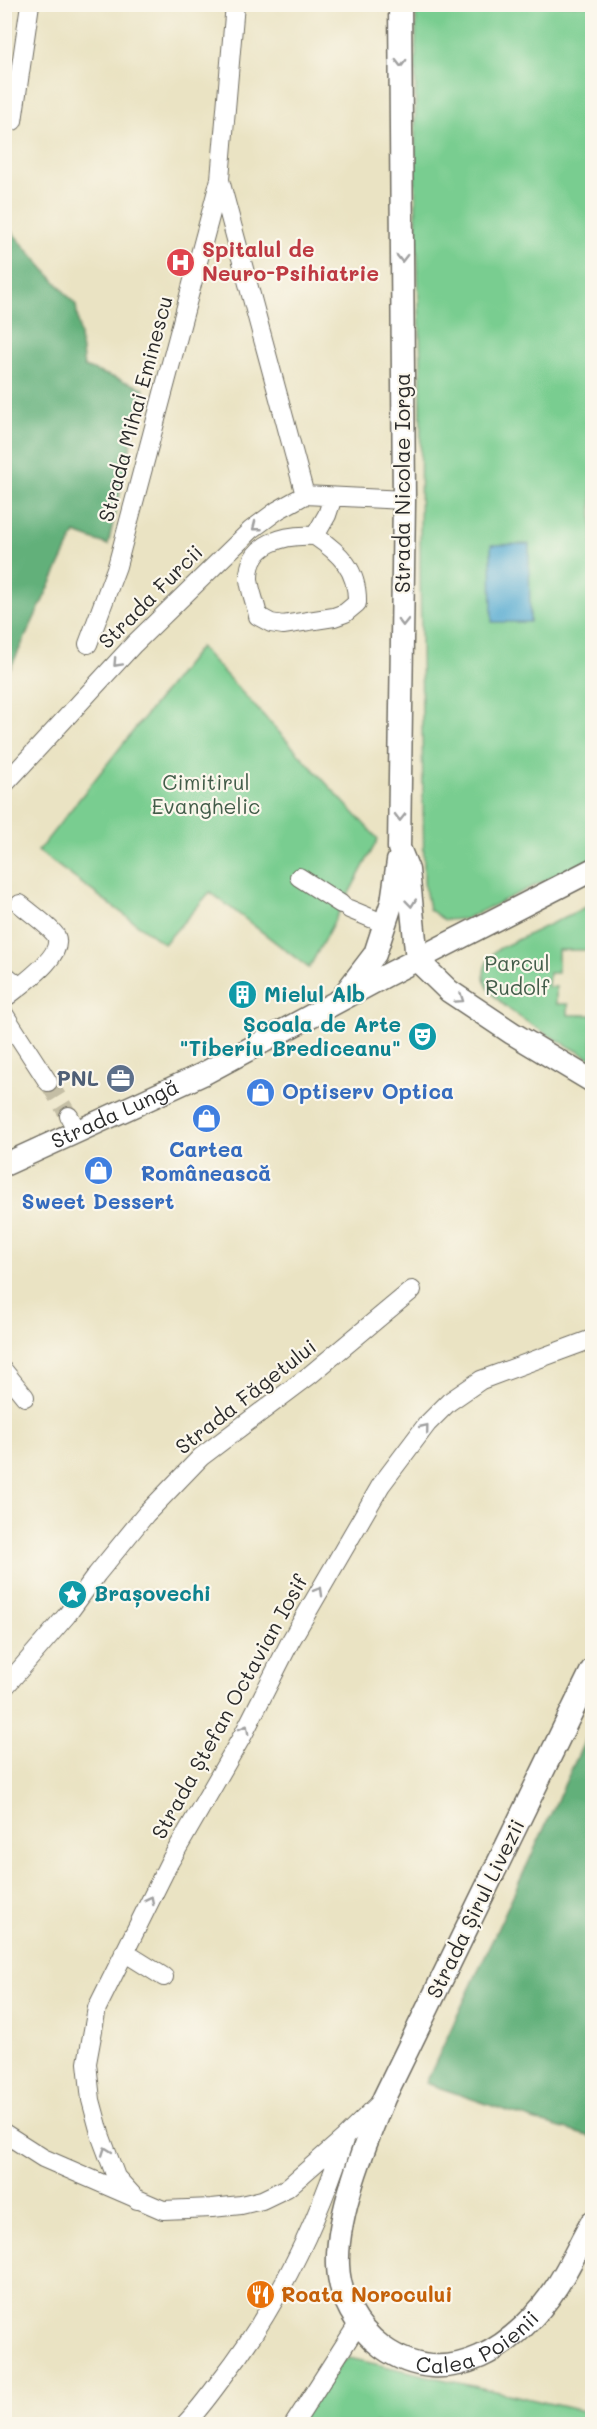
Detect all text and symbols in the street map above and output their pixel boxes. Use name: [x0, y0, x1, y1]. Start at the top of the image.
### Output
one-way arrow: [395, 58, 407, 67]
place label: Spitalul de Neuro-Psihiatrie: [202, 235, 379, 286]
hospital icon: Spitalul de Neuro-Psihiatrie: [165, 246, 197, 278]
one-way arrow: [396, 253, 408, 262]
street label: Strada Mihai Eminescu: [91, 293, 178, 525]
street label: Strada Nicolae Iorga: [388, 373, 415, 593]
one-way arrow: [252, 519, 263, 530]
street label: Strada Furcii: [92, 538, 208, 654]
one-way arrow: [396, 617, 409, 626]
one-way arrow: [113, 656, 124, 666]
park label: Cimitirul Evanghelic: [152, 768, 260, 819]
one-way arrow: [394, 812, 406, 821]
one-way arrow: [405, 899, 417, 908]
park label: Parcul Rudolf: [484, 949, 550, 1000]
building icon: Mielul Alb: [227, 979, 259, 1011]
place label: Mielul Alb: [264, 980, 365, 1007]
one-way arrow: [454, 992, 465, 1003]
place label: Școala de Arte "Tiberiu Brediceanu": [179, 1010, 401, 1061]
theatre icon: Școala de Arte "Tiberiu Brediceanu": [406, 1021, 438, 1053]
office icon: PNL: [104, 1063, 136, 1095]
place label: PNL: [57, 1064, 99, 1091]
street label: Strada Lungă: [46, 1072, 182, 1154]
shop icon: Optiserv Optica: [245, 1076, 277, 1108]
place label: Optiserv Optica: [282, 1077, 454, 1104]
shop icon: Cartea Românească: [190, 1103, 222, 1135]
place label: Cartea Românească: [141, 1135, 271, 1186]
shop icon: Sweet Dessert: [82, 1155, 114, 1187]
place label: Sweet Dessert: [22, 1187, 174, 1214]
street label: Strada Făgetului: [169, 1332, 321, 1459]
one-way arrow: [418, 1424, 429, 1435]
street label: Strada Ștefan Octavian Iosif: [145, 1569, 314, 1844]
place icon: Brașovechi: [57, 1578, 89, 1610]
place label: Brașovechi: [94, 1579, 211, 1608]
one-way arrow: [312, 1587, 324, 1597]
one-way arrow: [238, 1725, 250, 1736]
street label: Strada Șirul Livezii: [420, 1814, 531, 2003]
one-way arrow: [143, 1895, 155, 1906]
one-way arrow: [101, 2146, 114, 2157]
restaurant icon: Roata Norocului: [244, 2279, 276, 2311]
place label: Roata Norocului: [281, 2280, 453, 2307]
street label: Calea Poienii: [414, 2304, 544, 2378]

